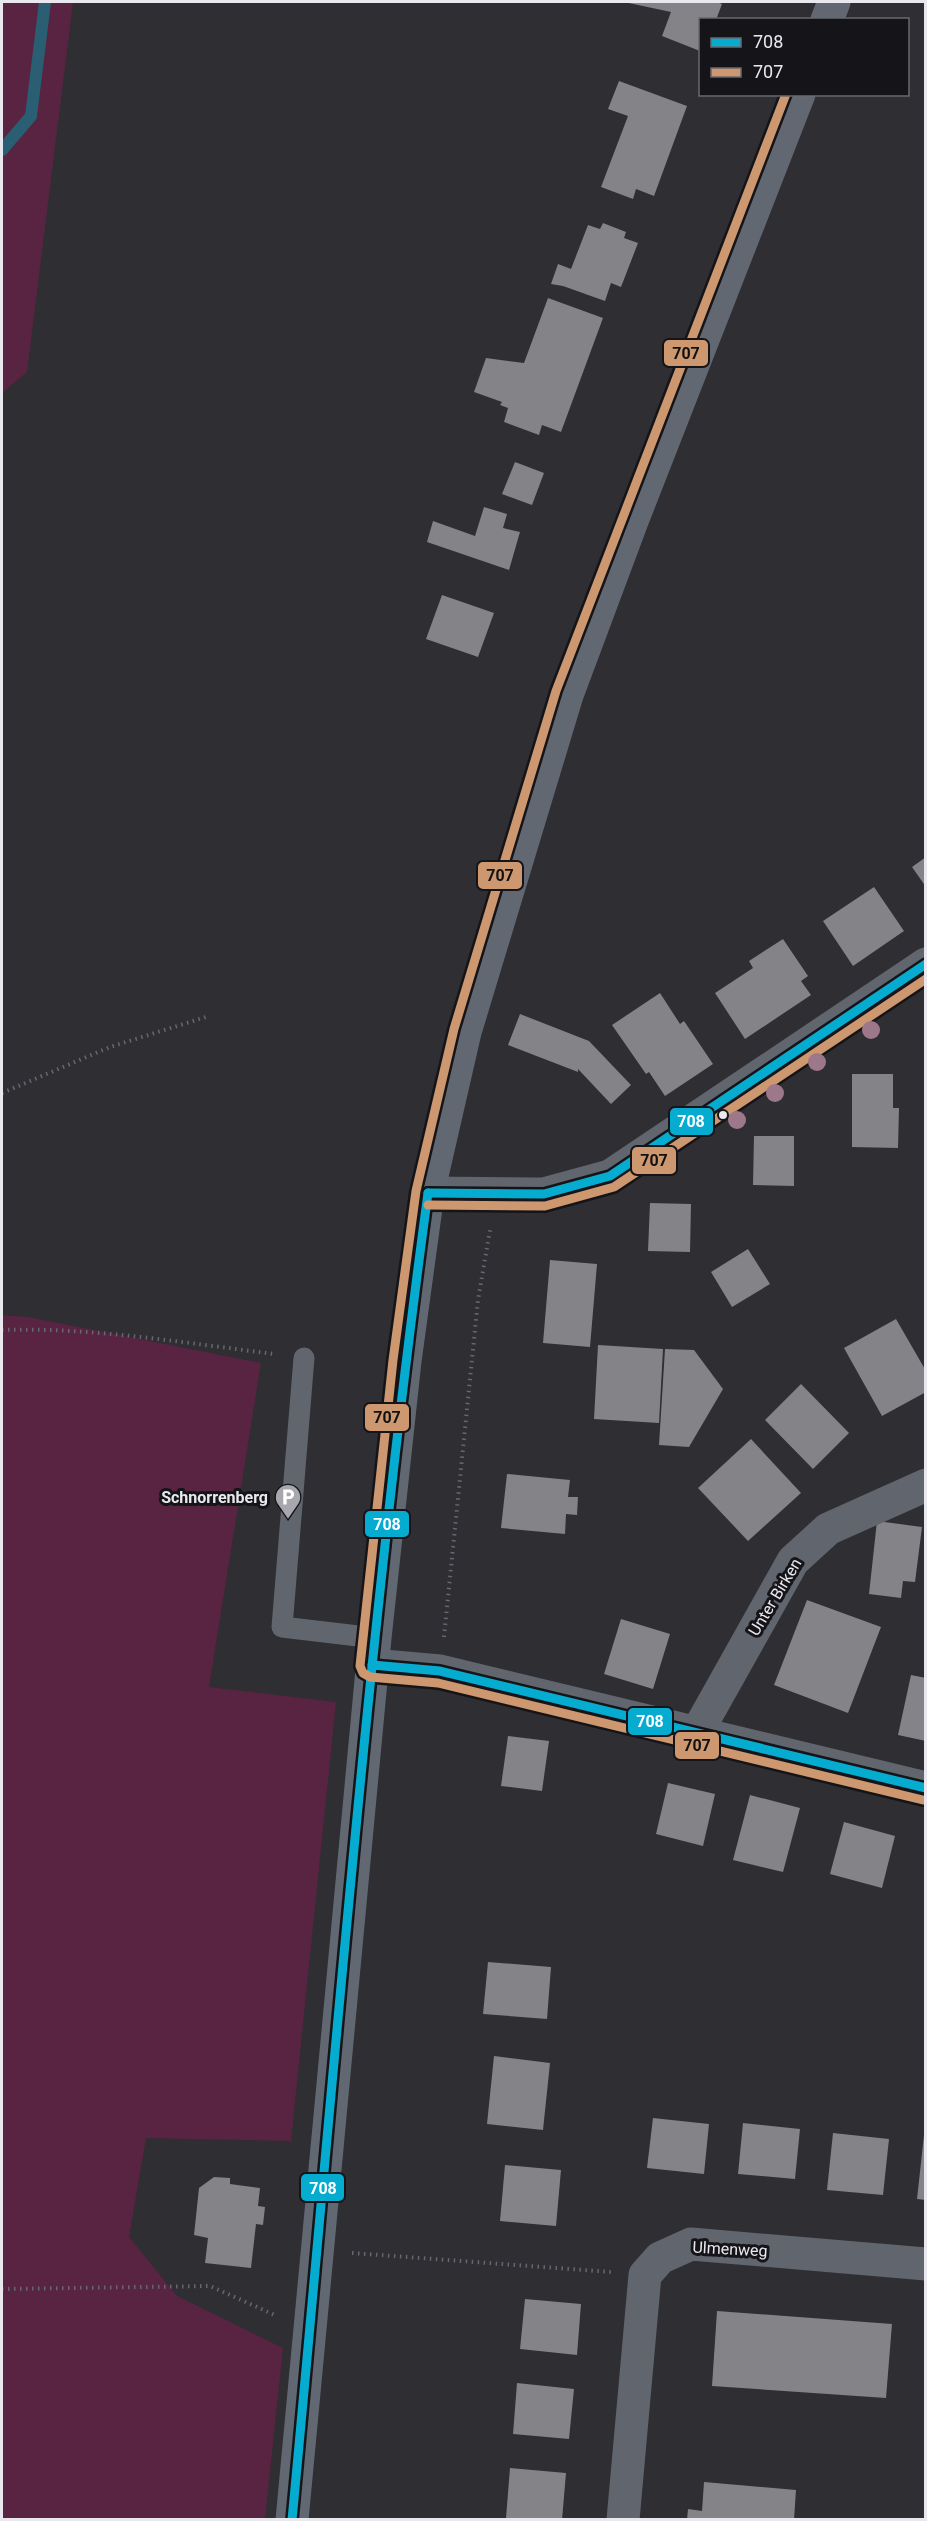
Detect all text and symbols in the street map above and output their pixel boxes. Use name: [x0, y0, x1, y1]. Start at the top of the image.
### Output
legend: [699, 18, 909, 96]
text: 708: [753, 31, 783, 52]
text: 707: [753, 61, 783, 82]
line badge: 707: [663, 339, 709, 367]
text: 707: [672, 344, 700, 363]
line badge: 707: [477, 861, 523, 890]
text: 707: [486, 866, 514, 885]
line badge: 708: [669, 1107, 714, 1136]
unlabelled marker: [717, 1109, 729, 1121]
text: 708: [677, 1112, 705, 1131]
line badge: 707: [631, 1146, 677, 1175]
text: 707: [640, 1151, 668, 1170]
line badge: 707: [364, 1403, 410, 1432]
text: 707: [373, 1408, 401, 1427]
parking icon: Schnorrenberg: [273, 1482, 303, 1520]
place label: Schnorrenberg: [161, 1488, 268, 1507]
line badge: 708: [364, 1510, 410, 1538]
text: 708: [373, 1515, 401, 1534]
street label: Unter Birken: [744, 1555, 806, 1639]
line badge: 708: [627, 1707, 673, 1736]
text: 708: [636, 1712, 664, 1731]
line badge: 707: [674, 1731, 720, 1760]
text: 707: [683, 1736, 711, 1755]
line badge: 708: [300, 2173, 345, 2202]
text: 708: [309, 2179, 337, 2198]
street label: Ulmenweg: [692, 2238, 768, 2260]

